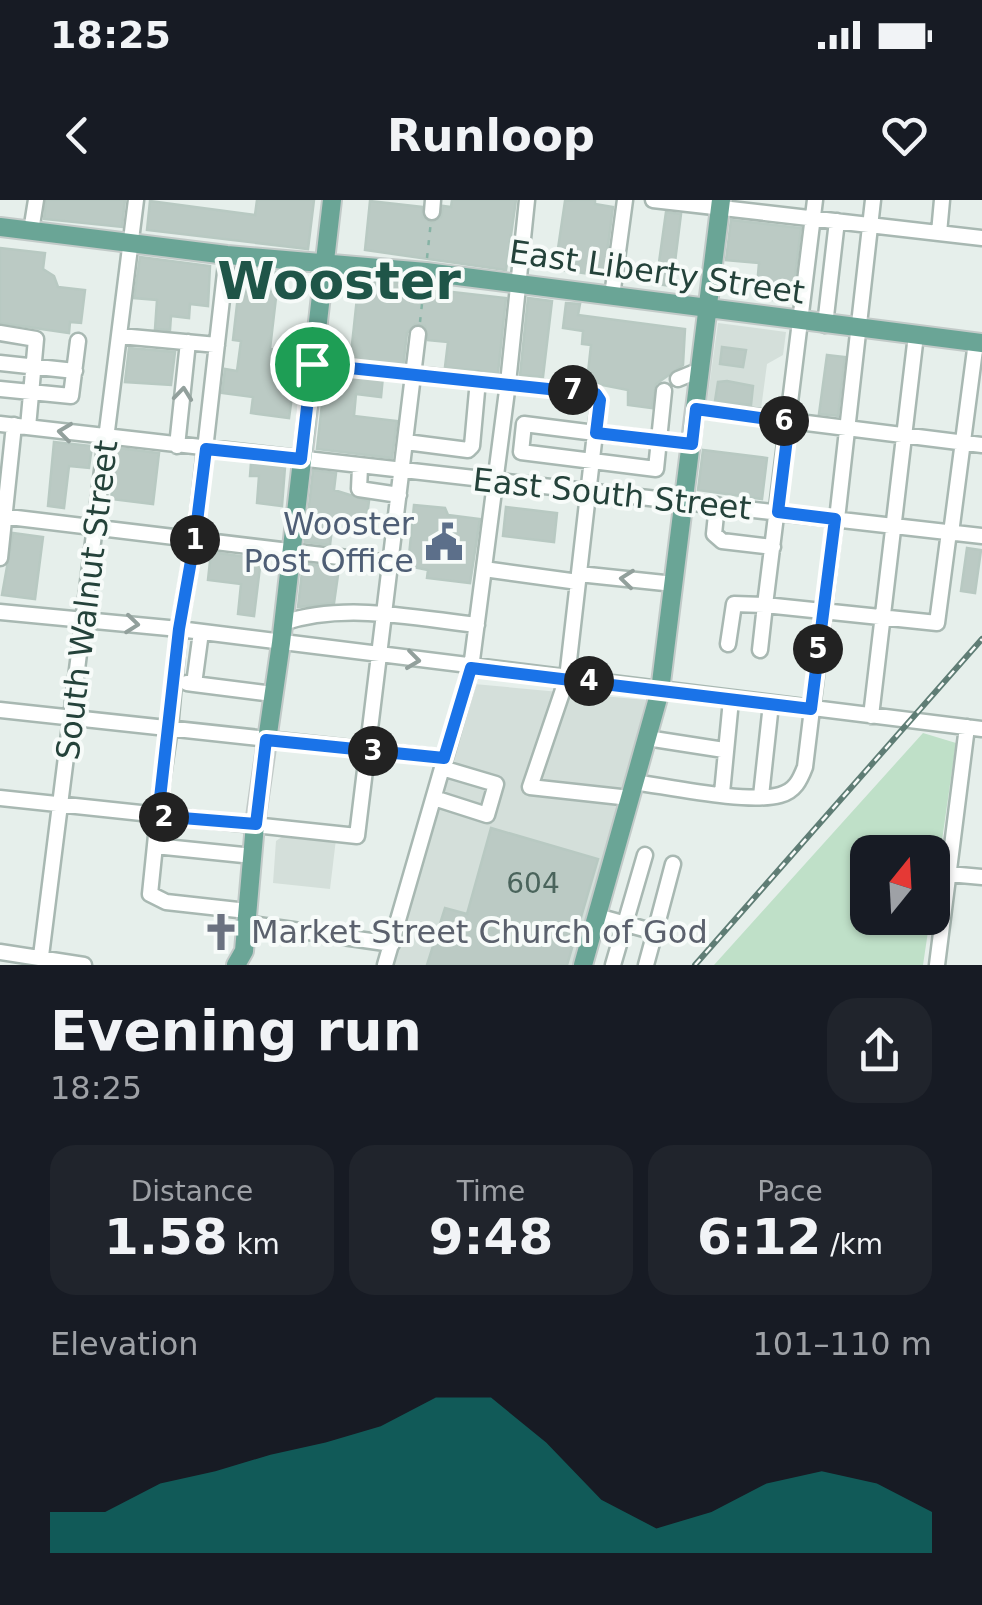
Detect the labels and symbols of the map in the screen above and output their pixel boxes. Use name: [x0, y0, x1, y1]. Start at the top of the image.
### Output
street label: East Liberty Street: [507, 232, 807, 312]
district label: Wooster: [217, 251, 461, 311]
pin: [270, 322, 355, 407]
pin: 7: [548, 365, 598, 415]
one-way arrow: [172, 386, 193, 402]
pin: 6: [759, 396, 809, 446]
one-way arrow: [57, 422, 73, 443]
street label: South Walnut Street: [49, 438, 125, 762]
street label: East South Street: [471, 460, 753, 528]
place label: Wooster Post Office: [243, 505, 415, 580]
pin: 1: [170, 515, 220, 565]
public building icon: Wooster Post Office: [423, 521, 465, 563]
one-way arrow: [618, 569, 634, 590]
one-way arrow: [124, 613, 140, 634]
pin: 5: [793, 624, 843, 674]
one-way arrow: [404, 649, 421, 670]
pin: 4: [564, 656, 614, 706]
pin: 3: [348, 726, 398, 776]
pin: 2: [139, 792, 189, 842]
north arrow: [850, 835, 950, 935]
house number: 604: [506, 867, 560, 900]
church icon: Market Street Church of God: [200, 911, 242, 953]
place label: Market Street Church of God: [251, 913, 708, 951]

